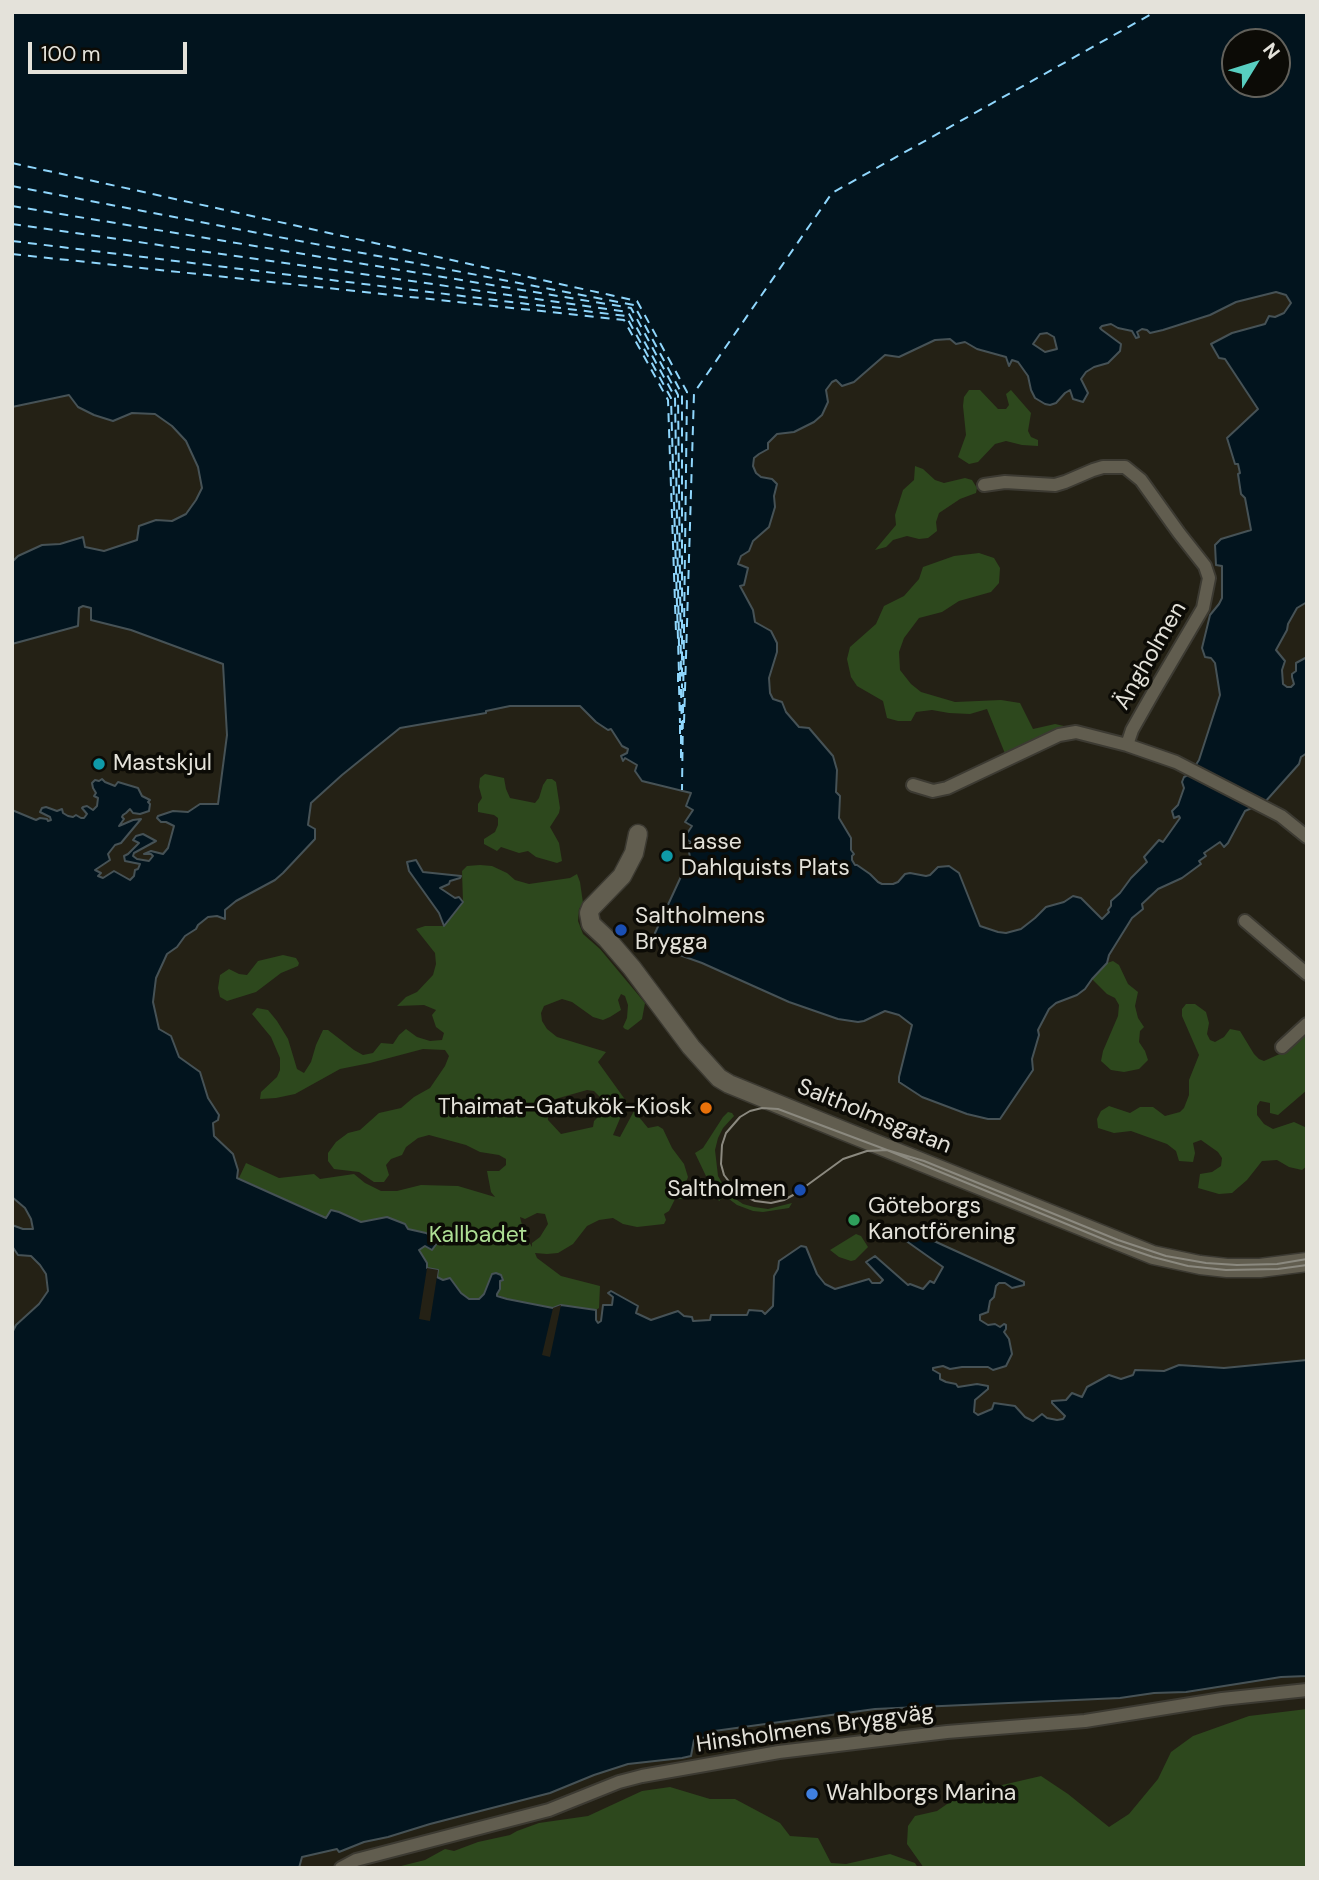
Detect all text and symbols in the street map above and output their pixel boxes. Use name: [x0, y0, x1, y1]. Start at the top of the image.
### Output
scale bar: [32, 28, 191, 72]
north arrow: [1221, 28, 1291, 98]
text: N: [1257, 38, 1285, 64]
text: 100 m: [41, 40, 101, 68]
street label: Ängholmen: [1109, 597, 1193, 715]
place label: Mastskjul: [113, 750, 212, 778]
marker: Mastskjul: [91, 756, 107, 772]
place label: Lasse Dahlquists Plats: [681, 829, 850, 883]
marker: Lasse Dahlquists Plats: [659, 848, 675, 864]
place label: Saltholmens Brygga: [635, 903, 765, 957]
marker: Saltholmens Brygga: [613, 922, 629, 938]
street label: Saltholmsgatan: [793, 1074, 955, 1160]
place label: Thaimat-Gatukök-Kiosk: [438, 1094, 692, 1122]
marker: Thaimat-Gatukök-Kiosk: [698, 1100, 714, 1116]
place label: Saltholmen: [667, 1176, 786, 1204]
marker: Saltholmen: [792, 1182, 808, 1198]
place label: Göteborgs Kanotförening: [868, 1193, 1016, 1247]
marker: Göteborgs Kanotförening: [846, 1212, 862, 1228]
park label: Kallbadet: [429, 1222, 527, 1250]
street label: Hinsholmens Bryggväg: [695, 1699, 935, 1759]
place label: Wahlborgs Marina: [826, 1780, 1016, 1808]
marker: Wahlborgs Marina: [804, 1786, 820, 1802]

